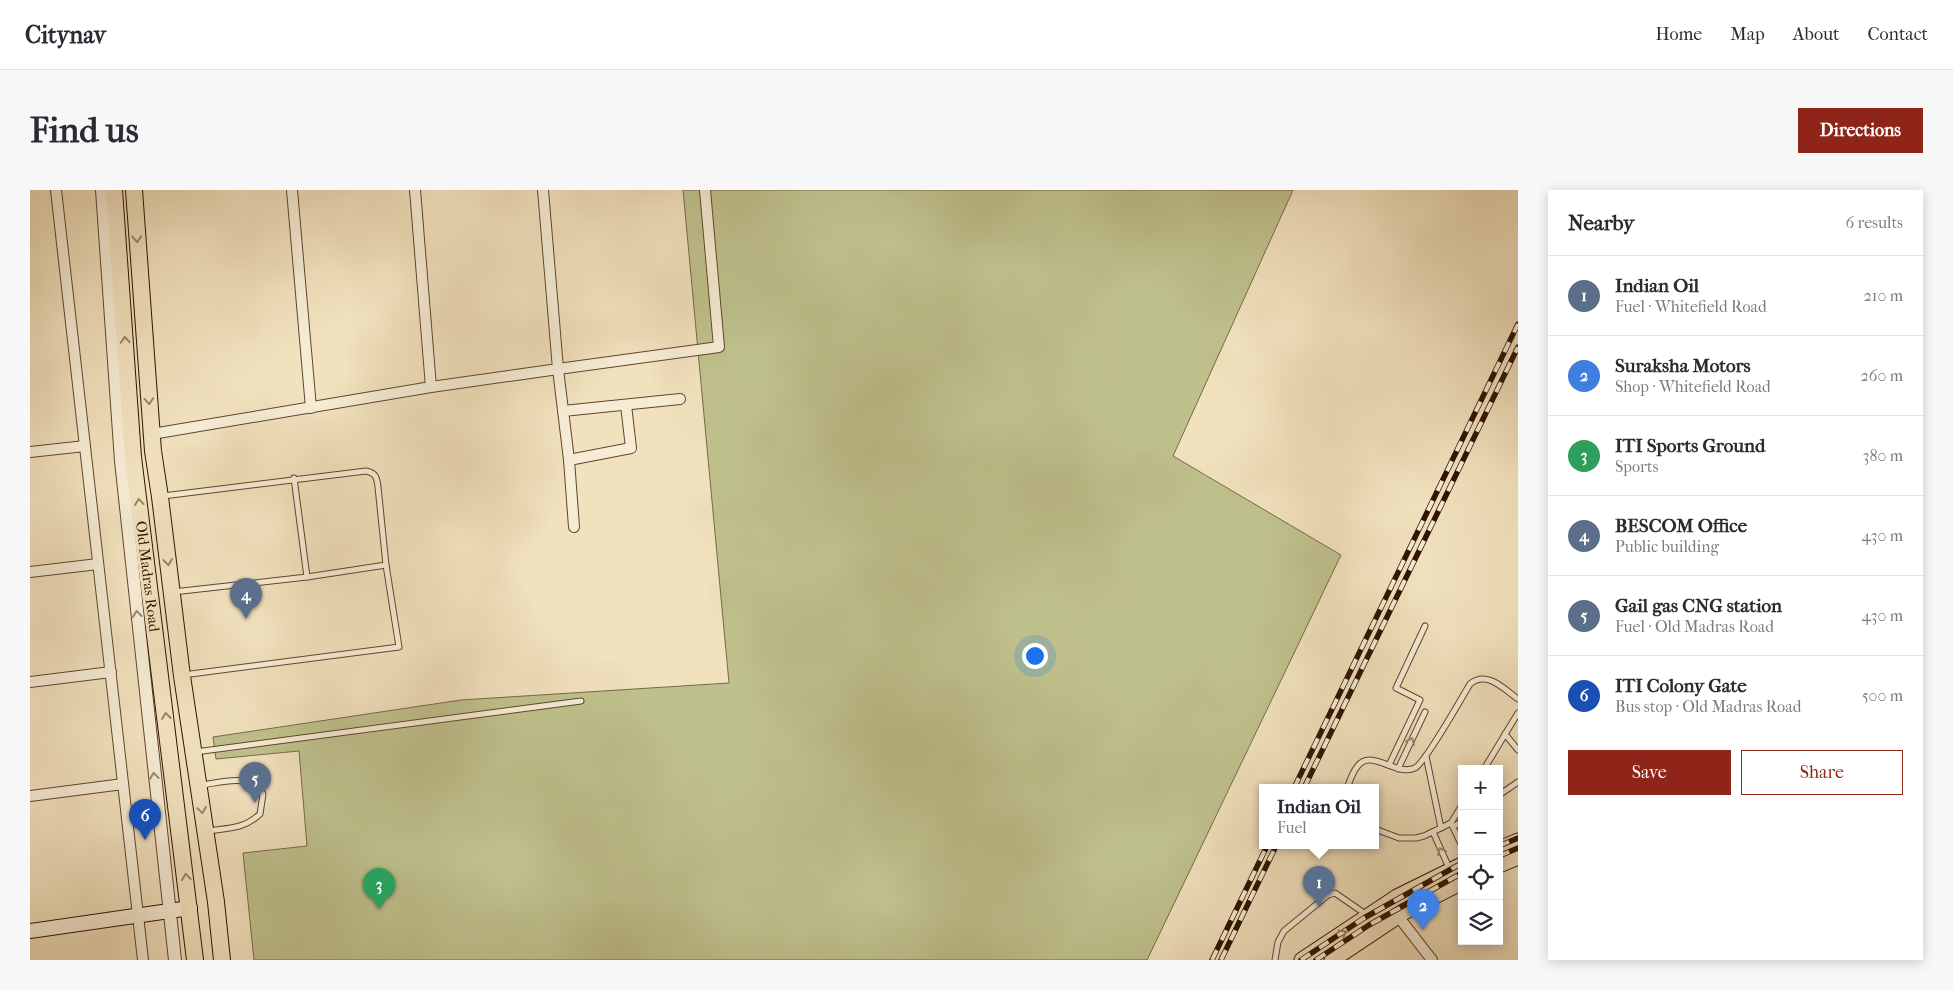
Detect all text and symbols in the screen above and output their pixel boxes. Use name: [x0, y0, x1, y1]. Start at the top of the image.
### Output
text: Citynav: [25, 21, 106, 49]
text: Home: [1655, 24, 1702, 45]
text: Map: [1730, 24, 1765, 45]
text: About: [1793, 24, 1839, 45]
text: Contact: [1867, 24, 1928, 45]
button: Directions: [1798, 108, 1923, 153]
text: Find us: [30, 110, 139, 151]
text: Nearby: [1568, 211, 1634, 235]
text: 6 results: [1845, 213, 1903, 232]
one-way arrow: [132, 235, 143, 243]
text: Indian Oil: [1615, 275, 1699, 297]
text: 1: [1581, 286, 1587, 305]
text: 210 m: [1864, 286, 1903, 305]
text: Fuel · Whitefield Road: [1615, 297, 1767, 316]
one-way arrow: [120, 336, 131, 344]
text: Suraksha Motors: [1615, 355, 1751, 377]
text: 2: [1580, 366, 1588, 385]
text: 260 m: [1861, 366, 1903, 385]
text: Shop · Whitefield Road: [1615, 377, 1771, 396]
one-way arrow: [144, 397, 155, 405]
text: ITI Sports Ground: [1615, 435, 1765, 457]
text: 3: [1581, 446, 1587, 465]
text: 380 m: [1863, 446, 1903, 465]
text: Sports: [1615, 457, 1658, 476]
one-way arrow: [134, 498, 145, 506]
text: BESCOM Office: [1615, 515, 1747, 537]
street label: Old Madras Road: [132, 520, 164, 634]
text: 4: [1579, 526, 1589, 545]
text: 430 m: [1861, 526, 1903, 545]
text: Public building: [1615, 537, 1719, 556]
one-way arrow: [163, 558, 173, 566]
pin: 4: [230, 578, 262, 619]
text: Gail gas CNG station: [1615, 595, 1782, 617]
text: 5: [1581, 606, 1587, 625]
text: 430 m: [1861, 606, 1903, 625]
one-way arrow: [132, 610, 143, 618]
text: Fuel · Old Madras Road: [1615, 617, 1774, 636]
your location: [1022, 643, 1048, 669]
text: ITI Colony Gate: [1615, 675, 1747, 697]
text: 6: [1580, 686, 1588, 705]
text: 500 m: [1862, 686, 1903, 705]
text: Bus stop · Old Madras Road: [1615, 697, 1801, 716]
one-way arrow: [161, 711, 172, 719]
one-way arrow: [1405, 737, 1416, 746]
button: Save: [1568, 750, 1731, 795]
button: Share: [1741, 750, 1903, 795]
pin: 5: [239, 762, 271, 803]
map controls: [1458, 765, 1503, 945]
button: +: [1458, 765, 1503, 810]
one-way arrow: [149, 771, 160, 779]
popup: [1259, 784, 1379, 849]
text: Indian Oil: [1277, 796, 1361, 818]
pin: 6: [129, 799, 161, 840]
one-way arrow: [197, 805, 207, 814]
button: −: [1458, 810, 1503, 855]
text: Fuel: [1277, 818, 1307, 837]
one-way arrow: [1437, 847, 1448, 856]
button: locate: [1458, 855, 1503, 900]
pin: 1: [1303, 866, 1335, 907]
pin: 3: [363, 868, 395, 909]
one-way arrow: [181, 872, 192, 880]
pin: 2: [1407, 889, 1439, 930]
button: layers: [1458, 900, 1503, 945]
one-way arrow: [1337, 929, 1346, 939]

